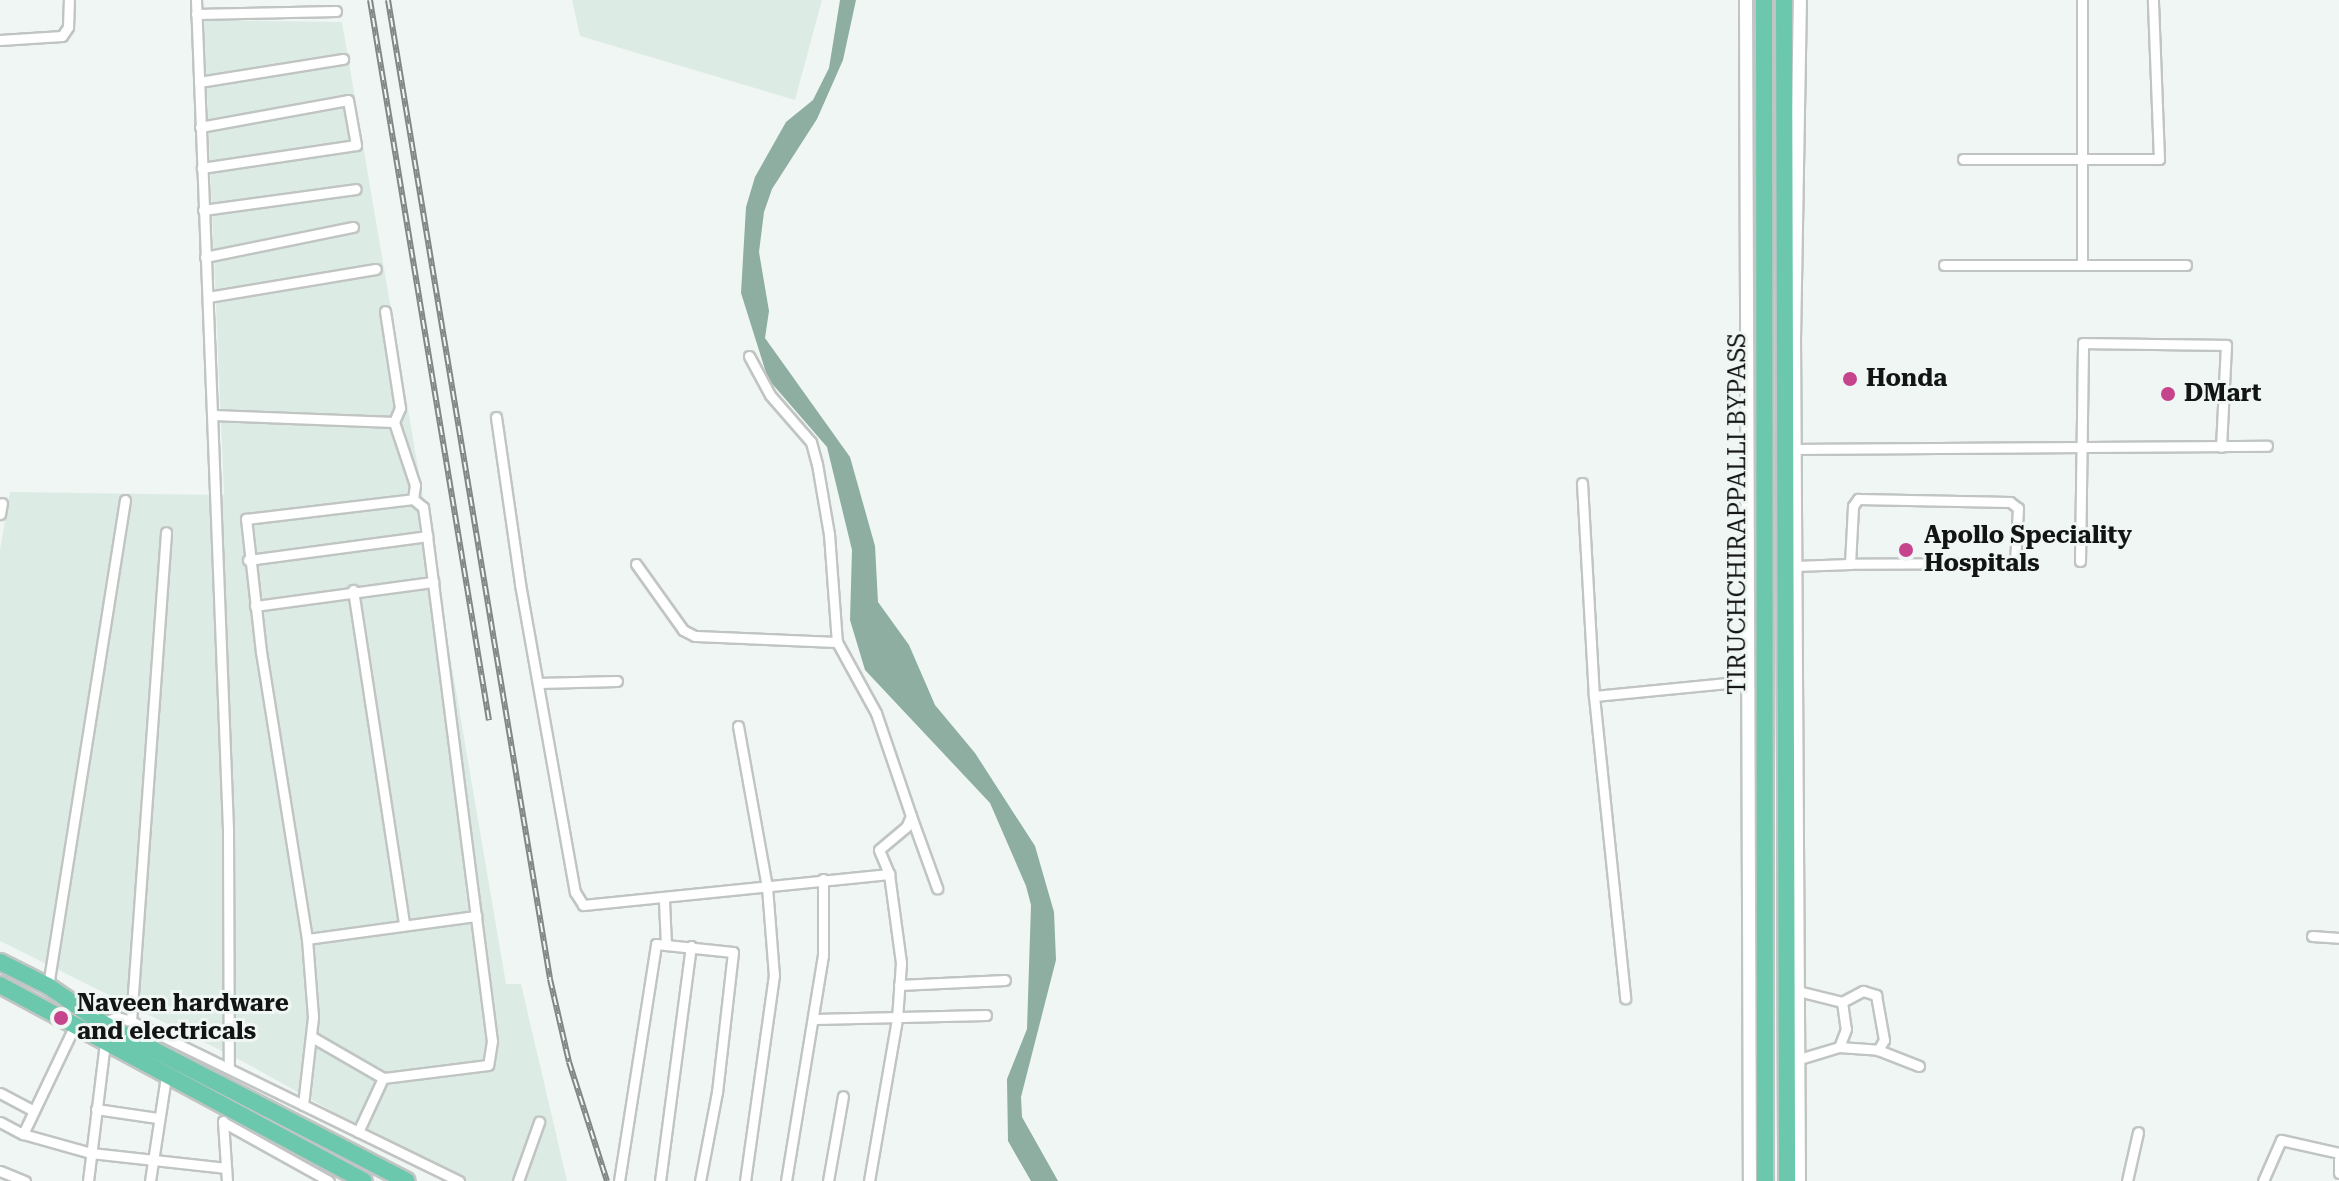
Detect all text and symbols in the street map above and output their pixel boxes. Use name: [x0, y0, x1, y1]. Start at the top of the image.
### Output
street label: TIRUCHCHIRAPPALLI BYPASS: [1724, 333, 1752, 695]
place label: Honda: [1866, 365, 1947, 393]
marker: Honda: [1841, 370, 1859, 388]
place label: DMart: [2184, 380, 2262, 408]
marker: DMart: [2159, 385, 2177, 403]
place label: Apollo Speciality Hospitals: [1924, 522, 2132, 578]
marker: Apollo Speciality Hospitals: [1895, 539, 1917, 561]
place label: Naveen hardware and electricals: [77, 990, 289, 1046]
marker: Naveen hardware and electricals: [52, 1009, 70, 1027]

